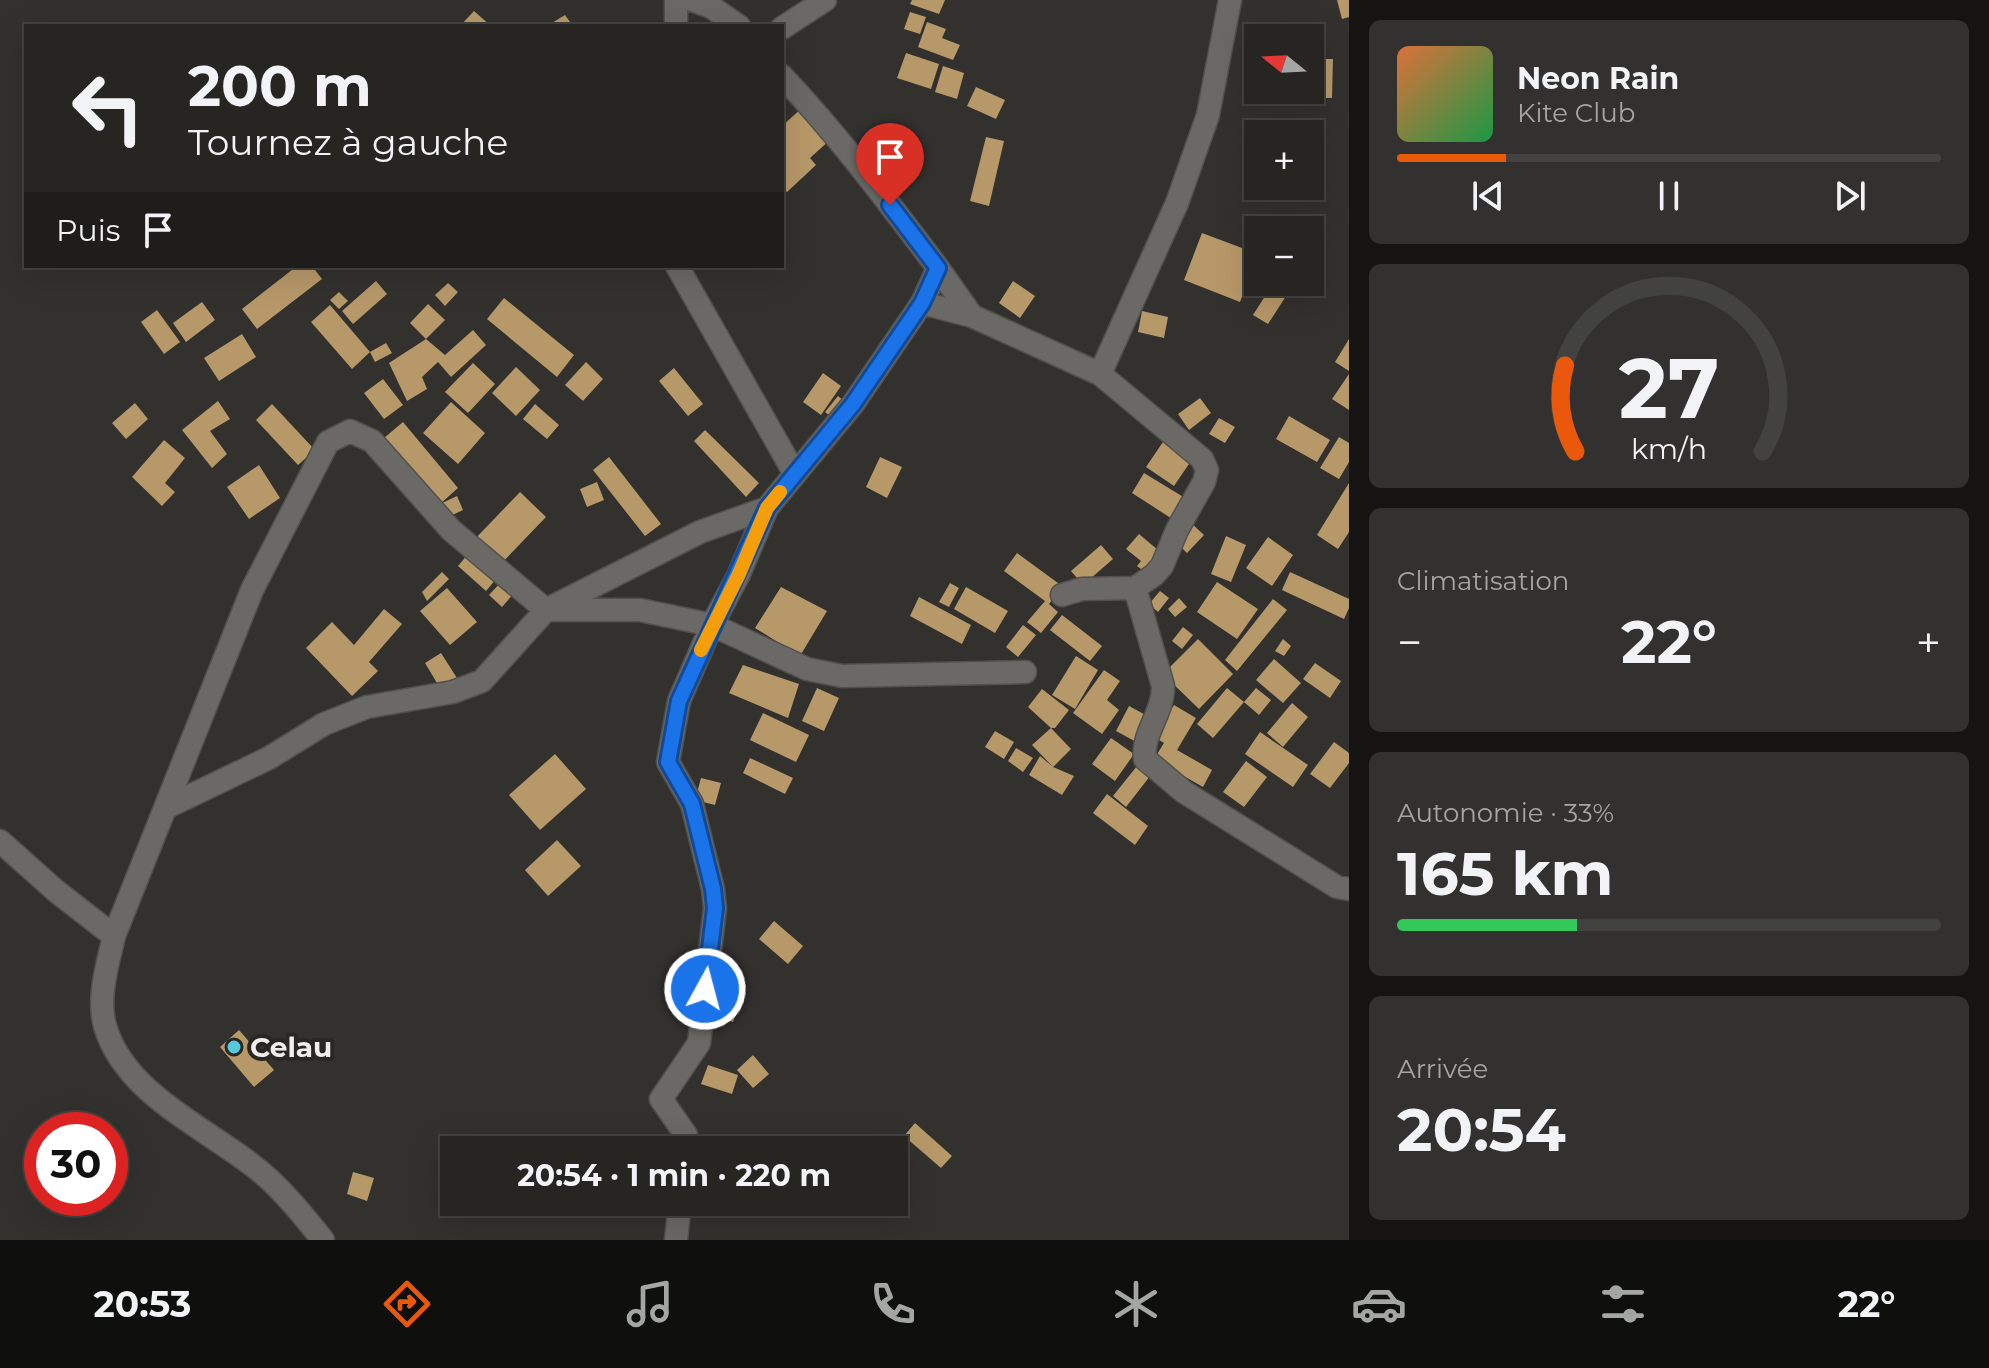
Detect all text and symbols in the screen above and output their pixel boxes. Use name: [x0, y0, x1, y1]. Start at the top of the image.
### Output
north arrow: [1244, 24, 1324, 104]
map controls: [1244, 24, 1324, 296]
text: 200 m: [188, 52, 372, 120]
icon: left: [56, 56, 160, 160]
text: Neon Rain: [1517, 60, 1679, 97]
text: Kite Club: [1517, 97, 1635, 129]
text: Tournez à gauche: [188, 120, 508, 164]
button: +: [1244, 120, 1324, 200]
pin: [856, 123, 924, 205]
icon: arrive: [868, 135, 912, 179]
icon: previous: [1466, 174, 1510, 218]
icon: pause: [1647, 174, 1691, 218]
icon: next: [1828, 174, 1872, 218]
icon: arrive: [136, 208, 180, 252]
text: Puis: [56, 212, 120, 249]
button: −: [1244, 216, 1324, 296]
text: 27: [1619, 337, 1719, 439]
text: km/h: [1631, 431, 1707, 466]
text: Climatisation: [1397, 565, 1569, 597]
text: 22°: [1621, 605, 1717, 678]
text: −: [1397, 615, 1422, 669]
text: +: [1916, 615, 1941, 669]
text: Autonomie · 33%: [1397, 797, 1614, 829]
text: 165 km: [1397, 837, 1613, 910]
position arrow: [663, 947, 747, 1031]
place label: Celau: [250, 1030, 332, 1064]
marker: Celau: [225, 1038, 243, 1056]
text: Arrivée: [1397, 1053, 1488, 1085]
text: 20:54: [1397, 1093, 1566, 1166]
speed limit sign: 30: [24, 1112, 128, 1216]
text: 20:54 · 1 min · 220 m: [517, 1157, 831, 1194]
icon: directions: [379, 1276, 435, 1332]
icon: music: [622, 1276, 678, 1332]
icon: phone: [865, 1276, 921, 1332]
icon: climate: [1108, 1276, 1164, 1332]
icon: car: [1351, 1276, 1407, 1332]
icon: filters: [1595, 1276, 1651, 1332]
text: 20:53: [94, 1282, 191, 1326]
text: 22°: [1838, 1282, 1895, 1326]

